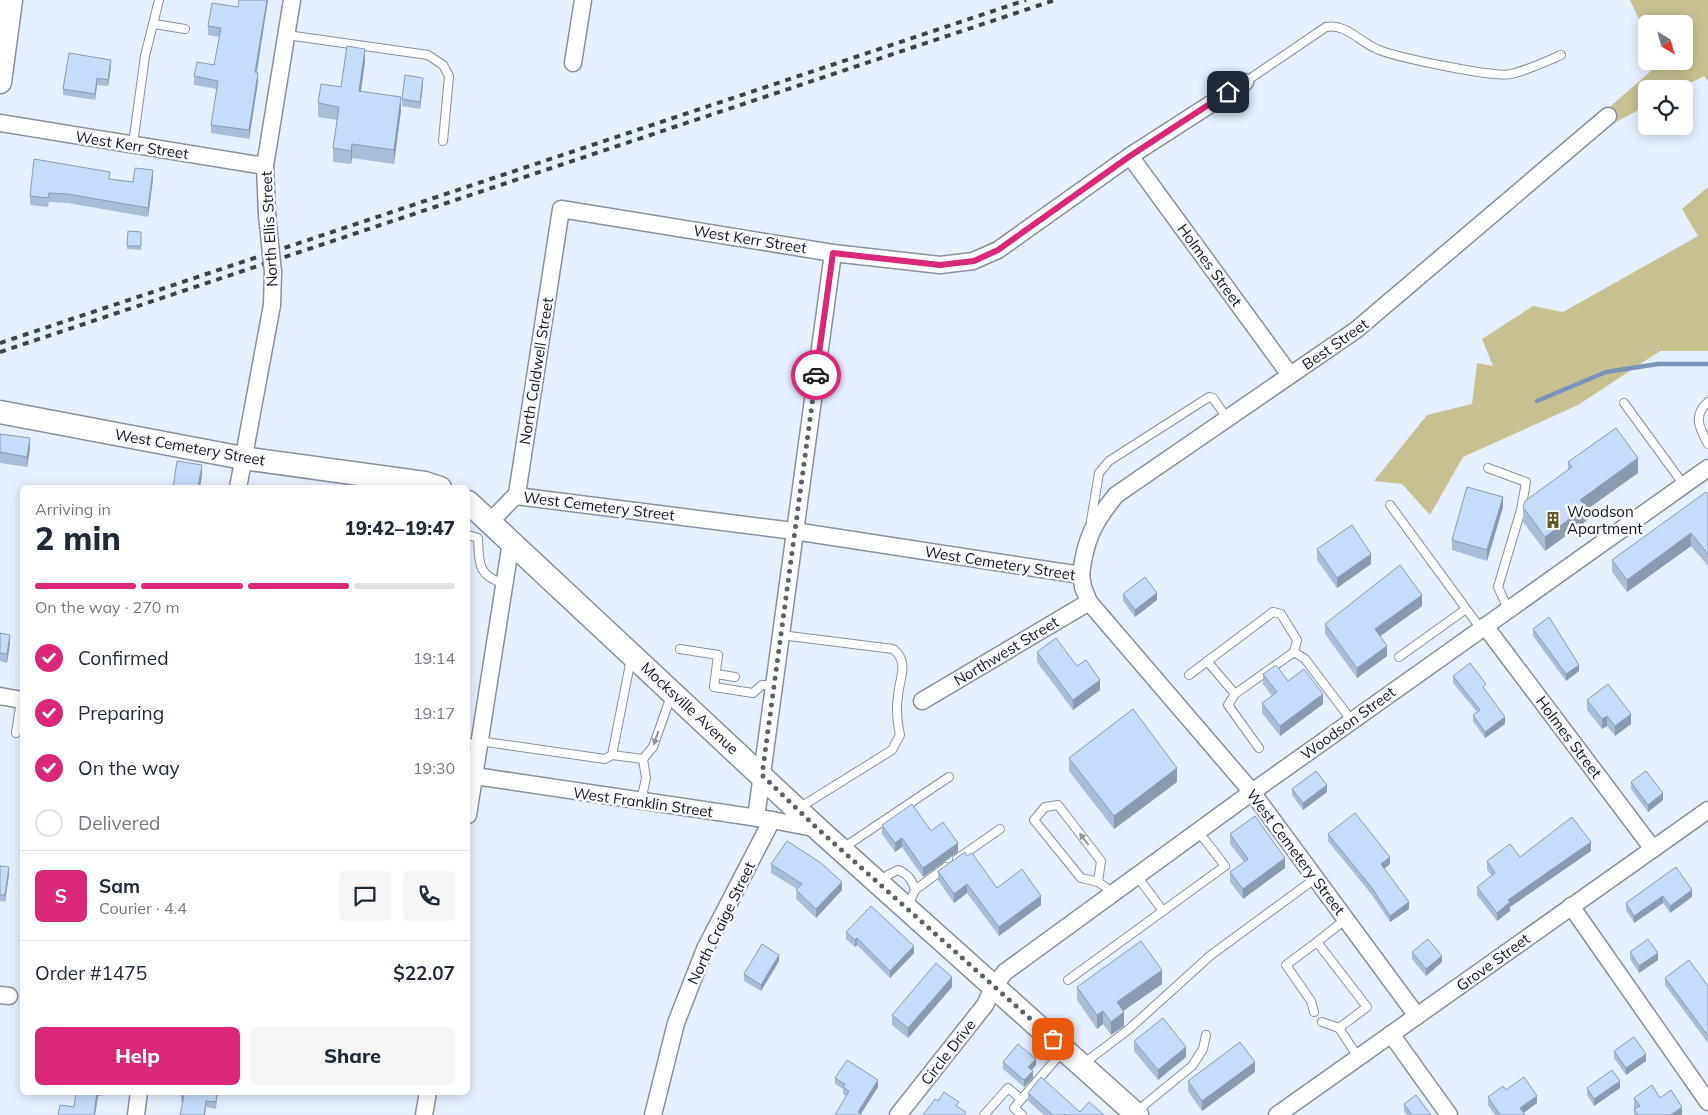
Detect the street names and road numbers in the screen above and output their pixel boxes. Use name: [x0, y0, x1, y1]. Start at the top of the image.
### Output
street label: West Kerr Street: [74, 127, 190, 163]
street label: North Ellis Street: [256, 171, 282, 287]
street label: Holmes Street: [1174, 220, 1246, 310]
street label: West Kerr Street: [692, 221, 808, 257]
street label: North Caldwell Street: [515, 296, 557, 446]
street label: Best Street: [1298, 314, 1372, 374]
street label: West Cemetery Street: [113, 424, 267, 470]
street label: West Cemetery Street: [522, 487, 676, 525]
street label: West Cemetery Street: [923, 542, 1077, 584]
street label: Northwest Street: [950, 612, 1062, 690]
street label: Mocksville Avenue: [637, 658, 743, 758]
street label: Woodson Street: [1297, 682, 1399, 764]
street label: Holmes Street: [1532, 692, 1606, 782]
street label: West Franklin Street: [572, 783, 714, 821]
street label: West Cemetery Street: [1243, 785, 1349, 919]
street label: North Craige Street: [683, 858, 759, 988]
street label: Grove Street: [1453, 929, 1533, 995]
street label: Circle Drive: [916, 1015, 980, 1089]

